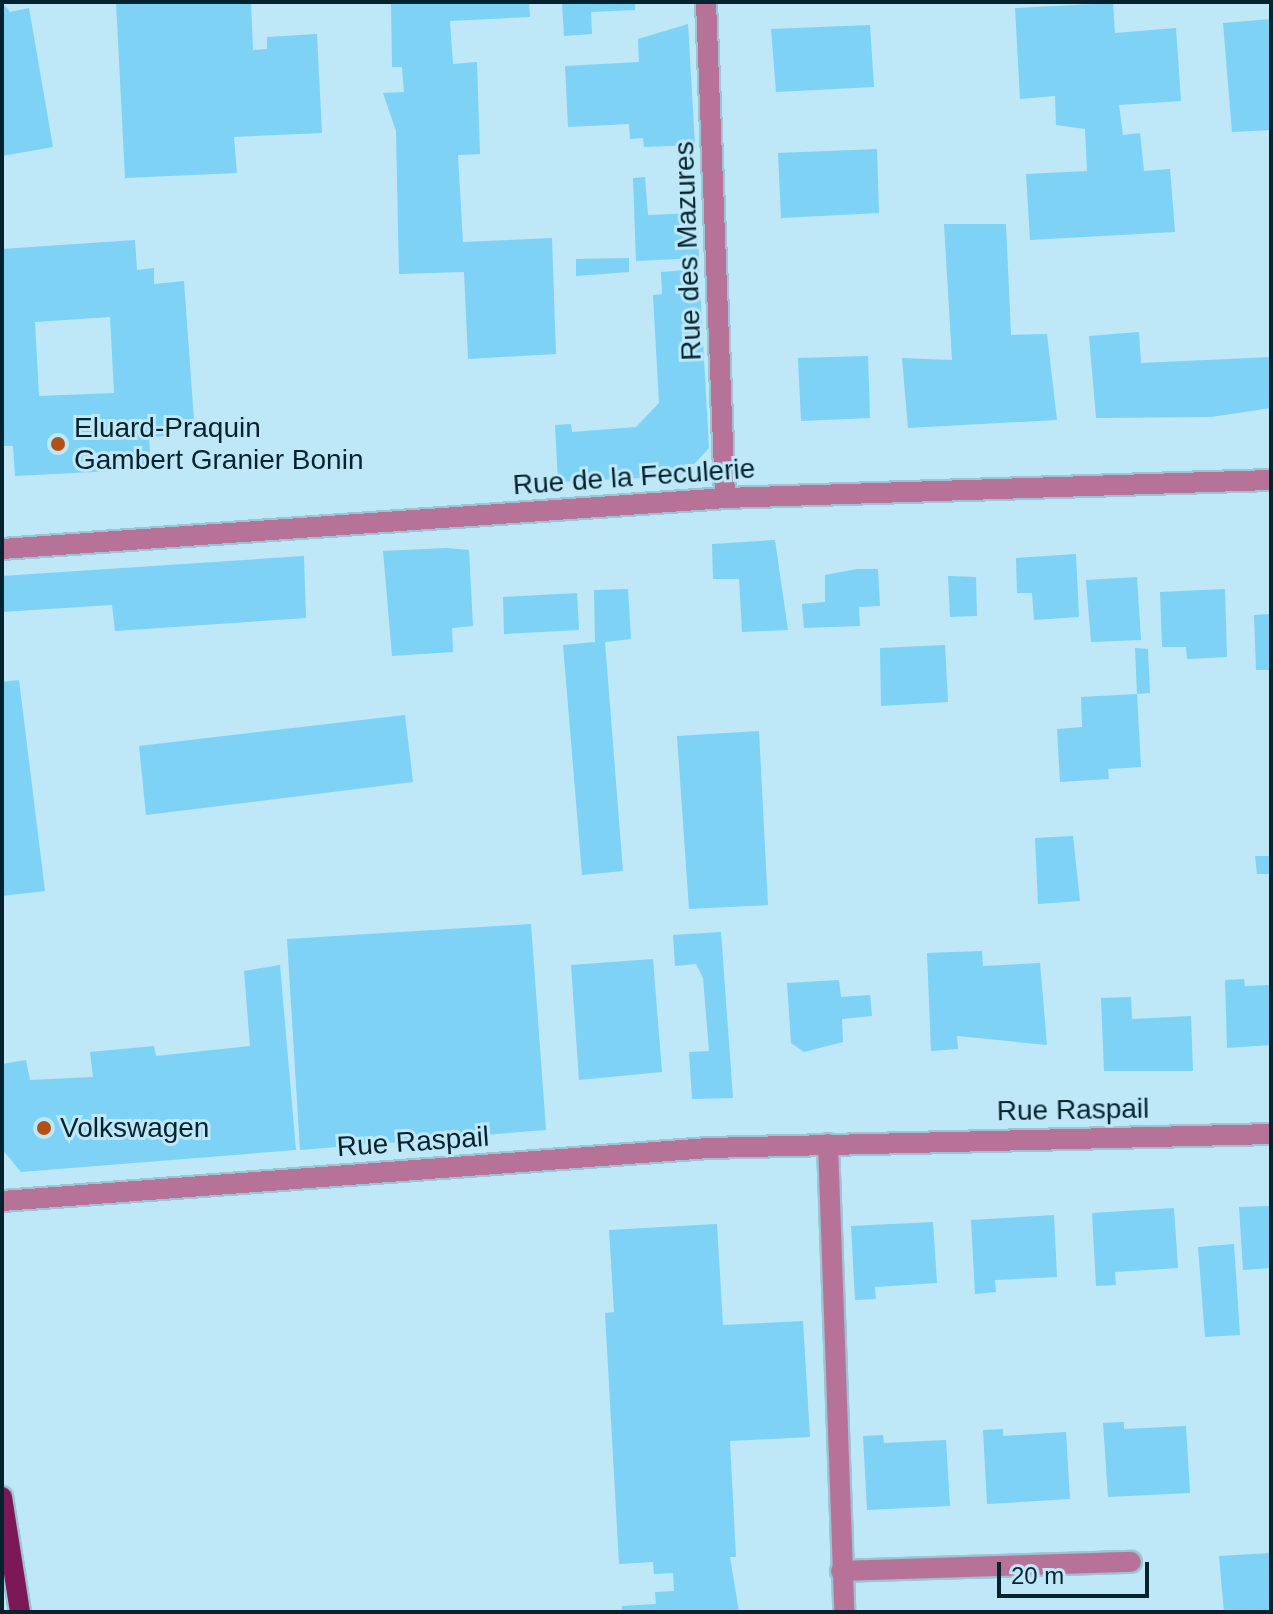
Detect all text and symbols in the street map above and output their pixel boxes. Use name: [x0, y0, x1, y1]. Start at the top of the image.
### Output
street label: Rue des Mazures: [667, 141, 709, 361]
place label: Eluard-Praquin Gambert Granier Bonin: [74, 411, 363, 477]
marker: Eluard-Praquin Gambert Granier Bonin: [49, 435, 67, 453]
street label: Rue de la Feculerie: [512, 452, 756, 502]
street label: Rue Raspail: [996, 1092, 1150, 1128]
place label: Volkswagen: [60, 1111, 209, 1145]
marker: Volkswagen: [35, 1119, 53, 1137]
street label: Rue Raspail: [336, 1120, 490, 1164]
scale bar: [1001, 1546, 1153, 1596]
text: 20 m: [1011, 1562, 1064, 1589]

